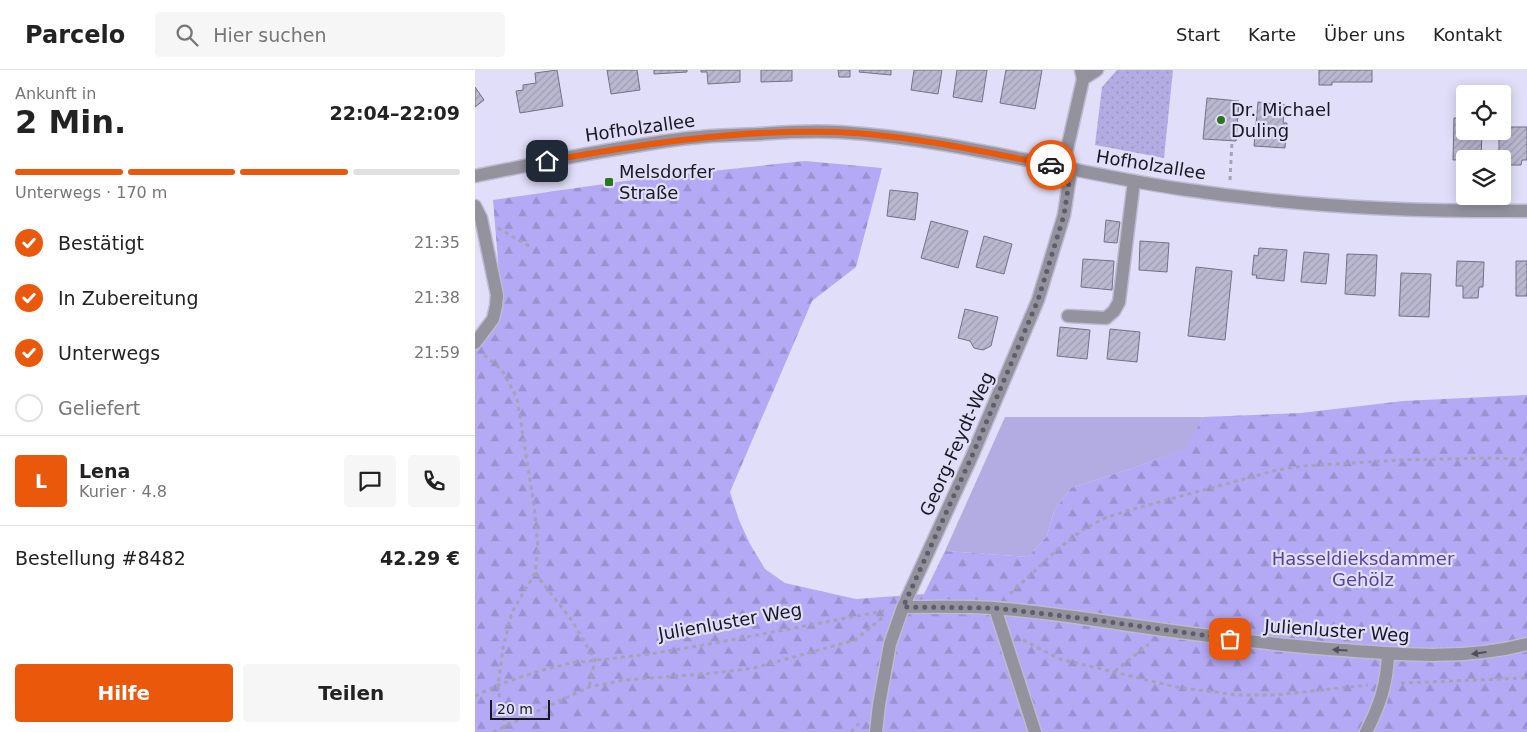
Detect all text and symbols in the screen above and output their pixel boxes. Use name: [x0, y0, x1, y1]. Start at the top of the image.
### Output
search box: [155, 12, 505, 57]
text: Parcelo: [25, 21, 125, 49]
icon: search: [173, 21, 201, 49]
text: Hier suchen: [213, 24, 326, 46]
text: Start: [1176, 24, 1220, 45]
text: Karte: [1248, 24, 1296, 45]
text: Über uns: [1324, 24, 1405, 45]
text: Kontakt: [1433, 24, 1502, 45]
text: Ankunft in: [15, 84, 96, 103]
map controls: [1456, 85, 1511, 205]
button: locate: [1456, 85, 1511, 140]
place label: Dr. Michael Duling: [1231, 99, 1331, 141]
text: 22:04–22:09: [330, 102, 460, 124]
text: 2 Min.: [15, 103, 126, 141]
street label: Hofholzallee: [584, 109, 696, 146]
marker: Dr. Michael Duling: [1215, 114, 1227, 126]
pin: [526, 140, 568, 182]
courier: [1026, 140, 1076, 190]
street label: Hofholzallee: [1095, 145, 1208, 184]
icon: home: [533, 147, 561, 175]
button: layers: [1456, 150, 1511, 205]
icon: car: [1037, 151, 1065, 179]
place label: Melsdorfer Straße: [619, 161, 715, 203]
marker: Melsdorfer Straße: [603, 176, 615, 188]
text: Unterwegs · 170 m: [15, 183, 167, 202]
icon: check: [15, 229, 43, 257]
text: Bestätigt: [58, 232, 144, 254]
text: 21:35: [414, 233, 460, 252]
icon: check: [15, 284, 43, 312]
text: In Zubereitung: [58, 287, 198, 309]
text: 21:38: [414, 288, 460, 307]
icon: check: [15, 339, 43, 367]
text: Unterwegs: [58, 342, 160, 364]
text: 21:59: [414, 343, 460, 362]
street label: Georg-Feydt-Weg: [915, 368, 998, 519]
text: Geliefert: [58, 397, 140, 419]
button: chat: [344, 455, 396, 507]
button: phone: [408, 455, 460, 507]
text: Lena: [79, 460, 130, 482]
text: L: [35, 470, 47, 492]
text: Kurier · 4.8: [79, 482, 167, 501]
text: Bestellung #8482: [15, 547, 186, 569]
text: 42.29 €: [380, 547, 460, 569]
park label: Hasseldieksdammer Gehölz: [1272, 548, 1455, 590]
street label: Julienluster Weg: [655, 599, 803, 645]
street label: Julienluster Weg: [1263, 615, 1410, 646]
pin: [1209, 618, 1251, 660]
icon: bag: [1216, 625, 1244, 653]
one-way arrow: [1332, 646, 1348, 654]
one-way arrow: [1471, 649, 1487, 657]
button: Hilfe: [15, 664, 233, 722]
button: Teilen: [243, 664, 460, 722]
scale bar: [490, 697, 550, 720]
text: 20 m: [497, 701, 533, 717]

